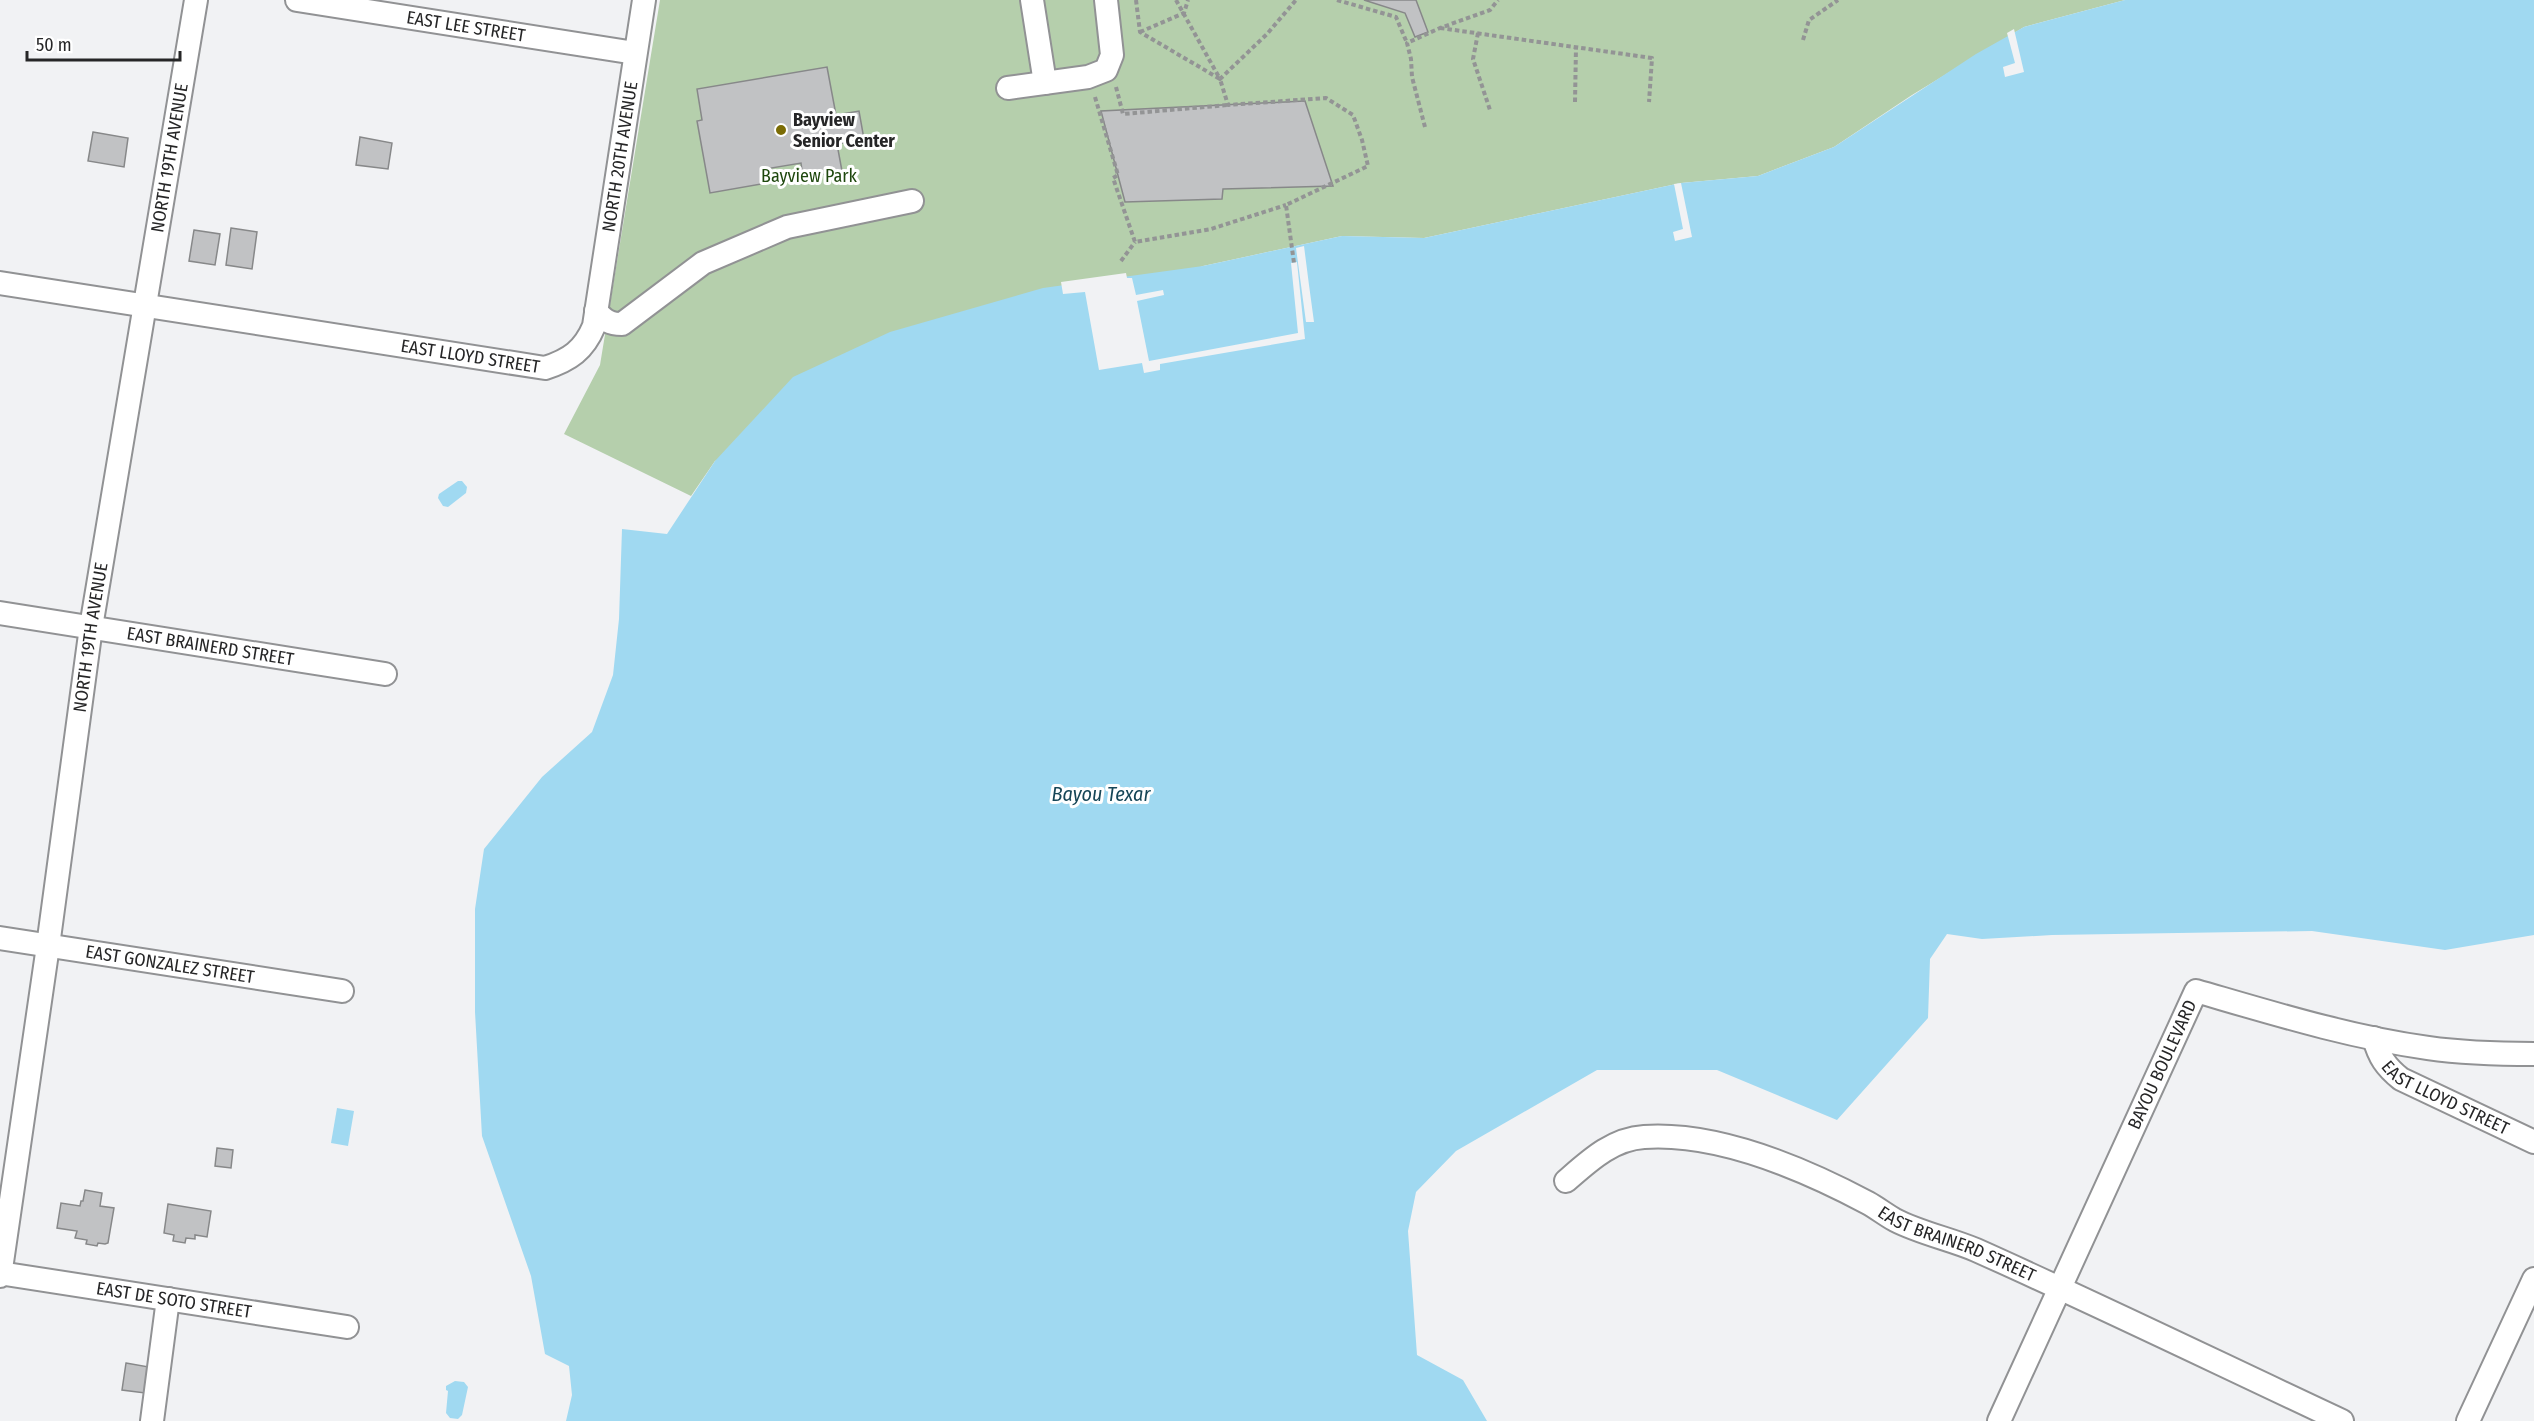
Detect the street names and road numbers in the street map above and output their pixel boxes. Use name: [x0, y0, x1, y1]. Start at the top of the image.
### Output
street label: EAST LEE STREET: [405, 6, 528, 47]
street label: NORTH 20TH AVENUE: [598, 80, 642, 234]
street label: NORTH 19TH AVENUE: [146, 82, 193, 234]
street label: EAST LLOYD STREET: [399, 335, 542, 378]
street label: NORTH 19TH AVENUE: [69, 561, 113, 714]
street label: EAST BRAINERD STREET: [125, 622, 296, 671]
street label: EAST GONZALEZ STREET: [84, 940, 257, 988]
street label: BAYOU BOULEVARD: [2123, 996, 2201, 1133]
street label: EAST LLOYD STREET: [2377, 1056, 2513, 1140]
street label: EAST BRAINERD STREET: [1874, 1201, 2040, 1287]
street label: EAST DE SOTO STREET: [95, 1277, 254, 1323]

